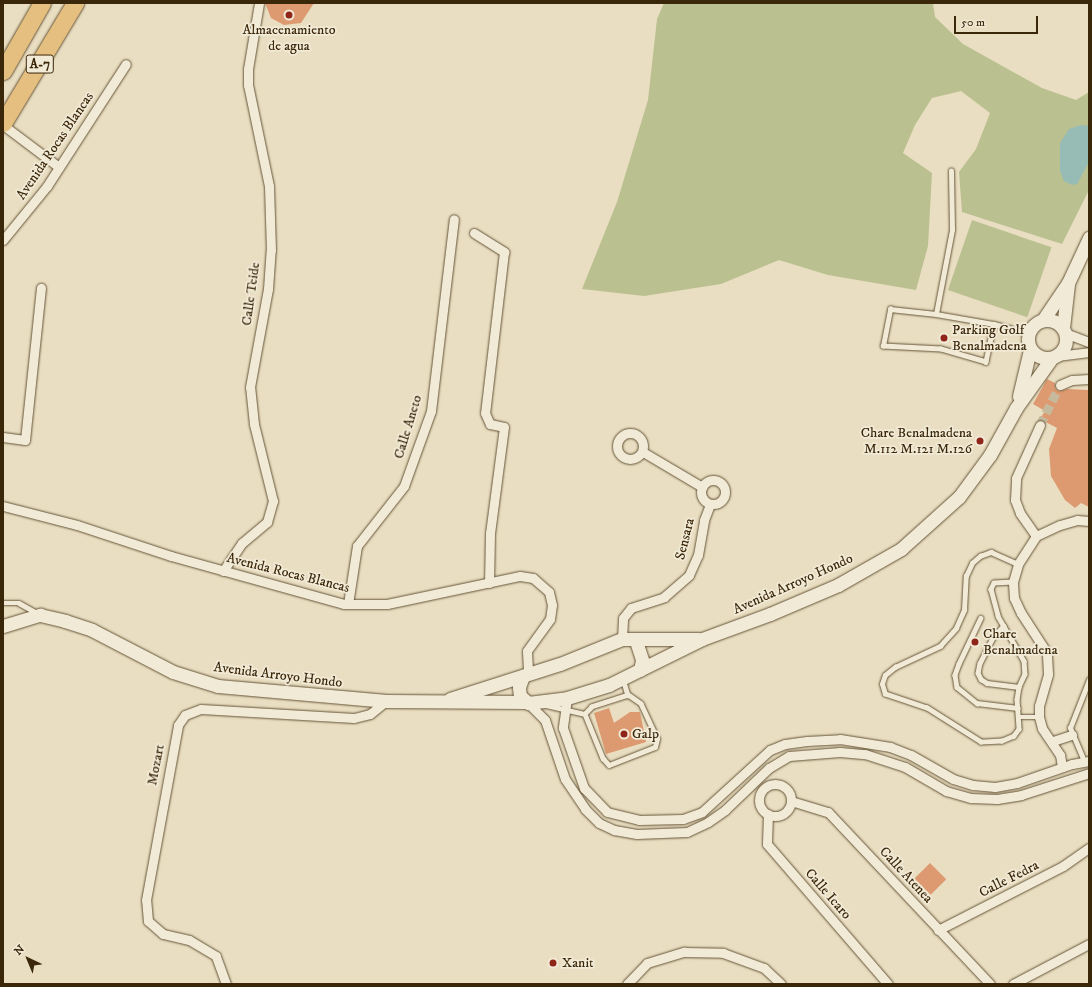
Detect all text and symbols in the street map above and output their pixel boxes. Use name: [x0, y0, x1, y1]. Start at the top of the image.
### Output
scale bar: [956, 8, 1040, 34]
marker: Almacenamiento de agua: [284, 10, 294, 20]
text: 50 m: [961, 15, 985, 30]
place label: Almacenamiento de agua: [242, 22, 336, 54]
road number: A-7: [25, 53, 55, 75]
street label: Avenida Rocas Blancas: [13, 89, 97, 203]
street label: Calle Teide: [238, 261, 264, 327]
place label: Parking Golf Benalmadena: [952, 322, 1027, 354]
marker: Parking Golf Benalmadena: [939, 333, 949, 343]
street label: Calle Aneto: [390, 393, 426, 461]
place label: Chare Benalmadena M.112 M.121 M.126: [861, 425, 972, 458]
marker: Chare Benalmadena M.112 M.121 M.126: [975, 436, 985, 446]
street label: Sensara: [672, 516, 698, 562]
street label: Avenida Rocas Blancas: [225, 550, 351, 596]
street label: Avenida Arroyo Hondo: [730, 550, 856, 618]
place label: Chare Benalmadena: [983, 626, 1058, 658]
marker: Chare Benalmadena: [970, 637, 980, 647]
street label: Avenida Arroyo Hondo: [213, 659, 343, 691]
place label: Galp: [632, 726, 659, 742]
marker: Galp: [619, 729, 629, 739]
street label: Mozart: [144, 743, 168, 787]
street label: Calle Atenea: [876, 843, 936, 907]
street label: Calle Fedra: [976, 857, 1042, 901]
street label: Calle Icaro: [801, 865, 855, 923]
north arrow: [8, 939, 48, 979]
text: N: [12, 942, 28, 959]
place label: Xanit: [562, 955, 593, 971]
marker: Xanit: [547, 957, 559, 969]

